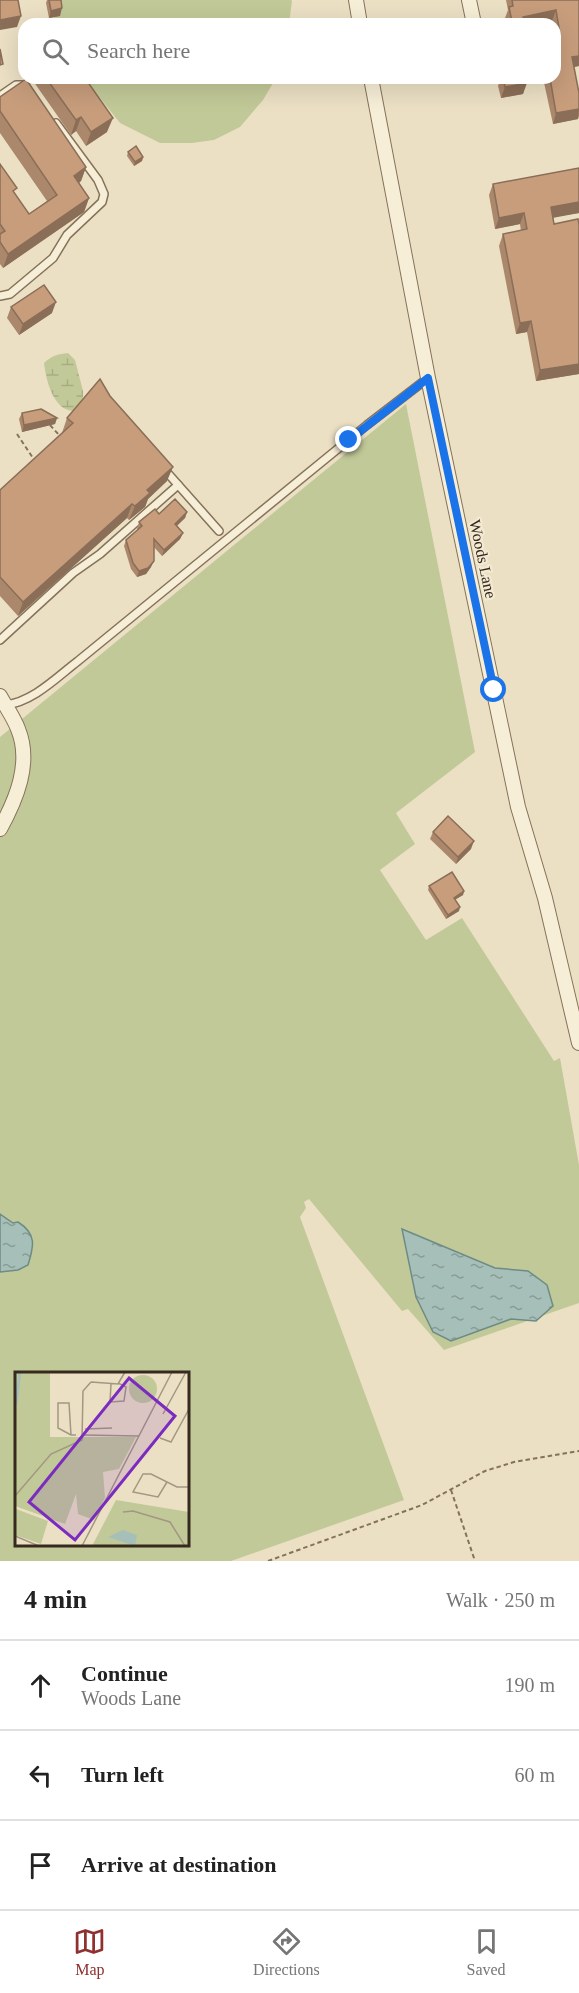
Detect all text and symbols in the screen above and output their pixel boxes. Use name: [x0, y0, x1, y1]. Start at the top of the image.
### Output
search box: [18, 18, 561, 84]
icon: search: [39, 35, 72, 68]
text: Search here: [87, 38, 190, 63]
route end: [335, 426, 361, 452]
street label: Woods Lane: [466, 518, 500, 600]
route start: [480, 676, 506, 702]
inset map: [15, 1372, 189, 1546]
text: 4 min: [24, 1585, 87, 1614]
text: Walk · 250 m: [446, 1589, 555, 1611]
text: Continue: [81, 1661, 168, 1686]
icon: ahead: [24, 1669, 57, 1702]
text: 190 m: [504, 1674, 555, 1696]
text: Woods Lane: [81, 1687, 181, 1709]
icon: left: [24, 1759, 57, 1792]
text: Turn left: [81, 1762, 164, 1787]
text: 60 m: [514, 1764, 555, 1786]
icon: arrive: [24, 1849, 57, 1882]
text: Arrive at destination: [81, 1852, 277, 1877]
tab: Map: [73, 1925, 106, 1979]
tab: Directions: [253, 1925, 320, 1979]
tab: Saved: [466, 1925, 506, 1979]

